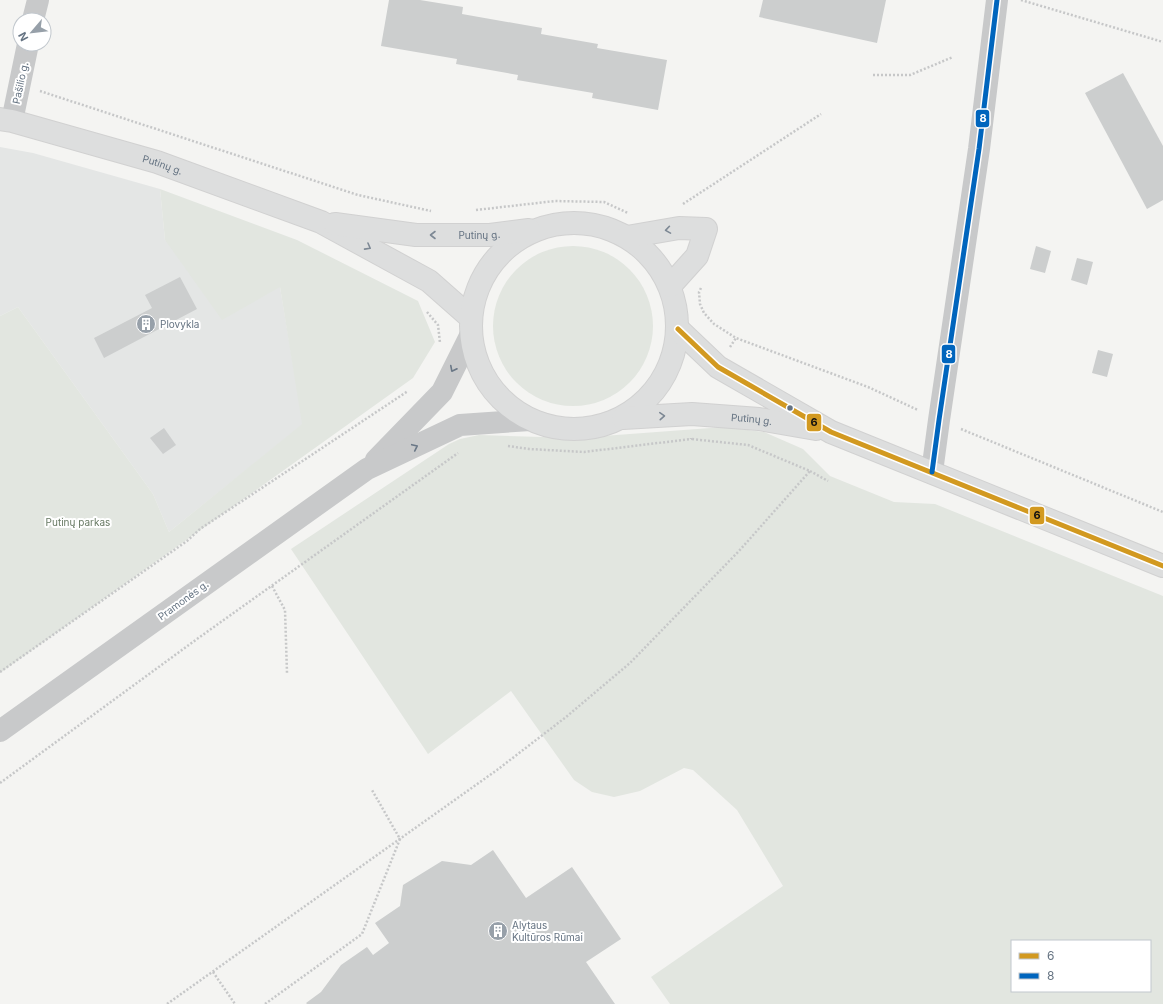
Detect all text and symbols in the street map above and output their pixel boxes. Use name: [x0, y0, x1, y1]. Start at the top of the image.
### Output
north arrow: [12, 12, 52, 52]
text: N: [15, 30, 31, 44]
street label: Pašilio g.: [10, 61, 30, 105]
line badge: 8: [975, 109, 990, 128]
text: 8: [979, 111, 987, 125]
street label: Putinų g.: [141, 152, 185, 177]
one-way arrow: [665, 225, 671, 234]
street label: Putinų g.: [458, 228, 501, 241]
one-way arrow: [430, 231, 436, 239]
one-way arrow: [364, 243, 371, 250]
building icon: Plovykla: [135, 313, 157, 335]
place label: Plovykla: [160, 318, 199, 330]
line badge: 8: [941, 344, 956, 364]
text: 8: [945, 347, 953, 361]
one-way arrow: [450, 365, 458, 372]
unlabelled marker: [785, 403, 795, 413]
one-way arrow: [659, 411, 665, 420]
street label: Putinų g.: [730, 411, 773, 427]
line badge: 6: [806, 413, 822, 432]
text: 6: [810, 415, 818, 429]
one-way arrow: [410, 444, 418, 452]
line badge: 6: [1029, 506, 1045, 525]
text: 6: [1033, 508, 1041, 522]
park label: Putinų parkas: [46, 516, 110, 528]
street label: Pramonės g.: [155, 578, 211, 622]
place label: Alytaus Kultūros Rūmai: [512, 919, 583, 943]
building icon: Alytaus Kultūros Rūmai: [487, 920, 509, 942]
legend: [1011, 940, 1151, 992]
text: 6: [1047, 948, 1054, 963]
text: 8: [1047, 968, 1054, 983]

